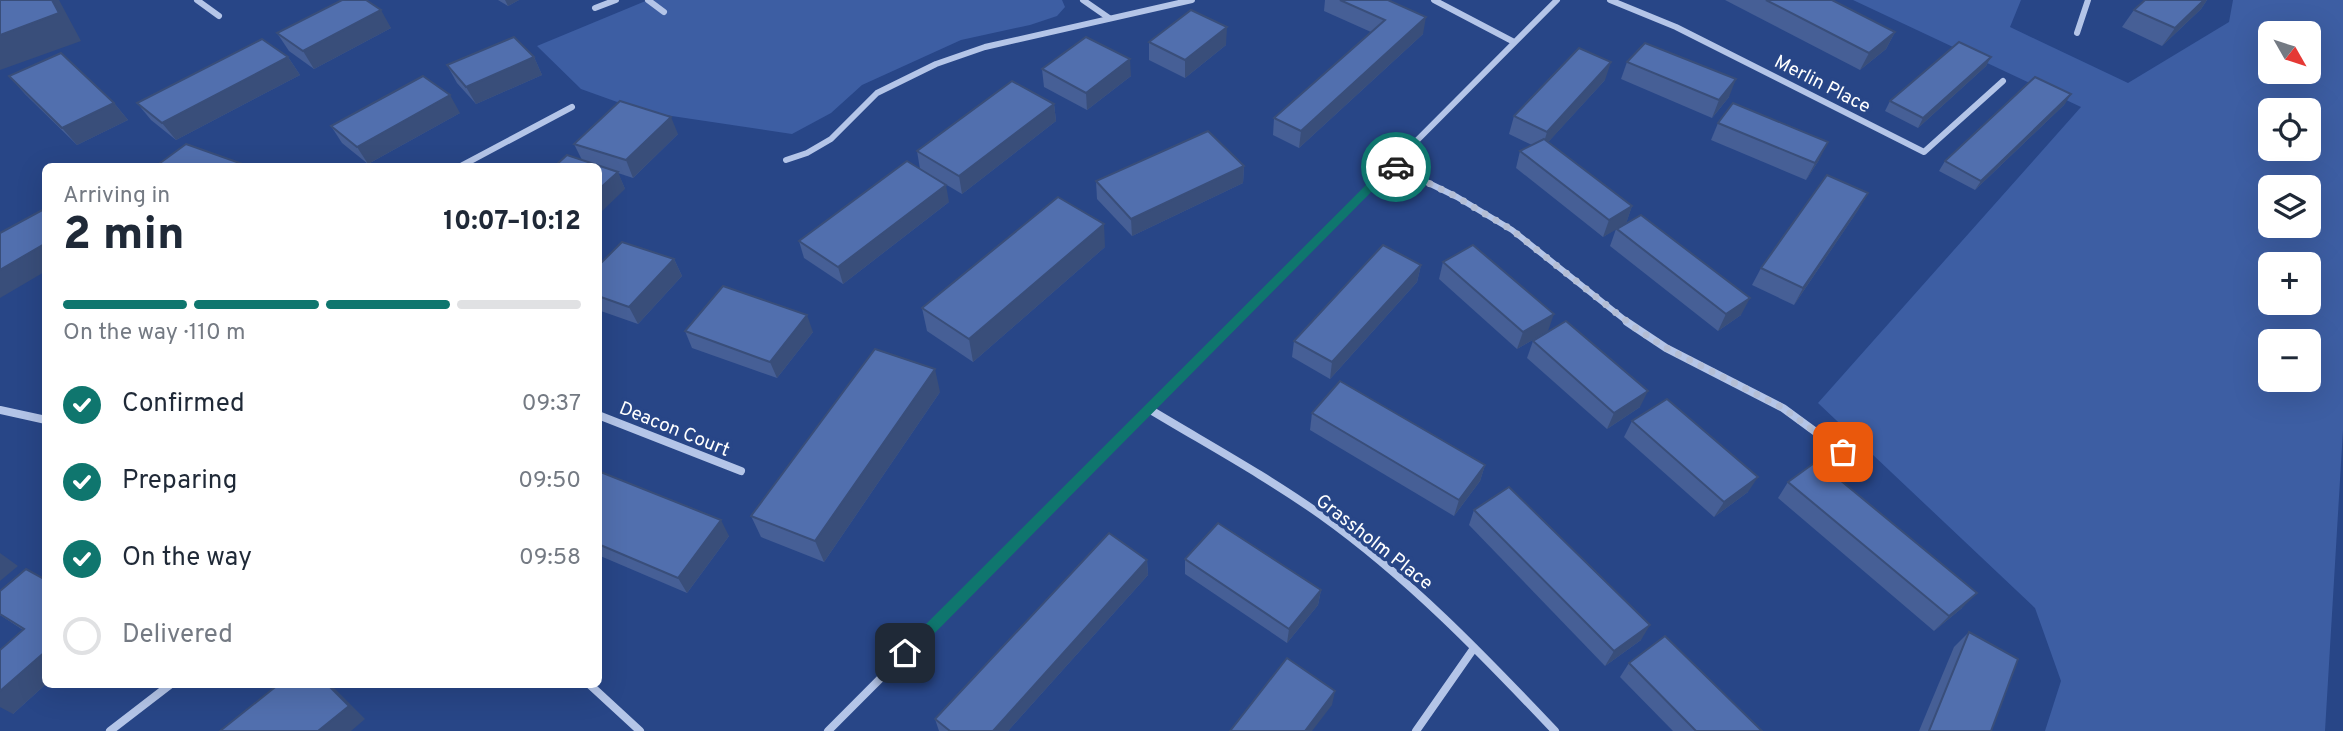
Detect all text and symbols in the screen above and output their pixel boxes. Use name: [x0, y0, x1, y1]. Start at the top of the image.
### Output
north arrow: [2258, 21, 2320, 84]
map controls: [2258, 21, 2321, 392]
street label: Merlin Place: [1770, 50, 1874, 119]
button: locate: [2258, 98, 2321, 161]
courier: [1361, 132, 1431, 202]
icon: car: [1377, 148, 1415, 186]
button: layers: [2258, 175, 2321, 238]
text: Arriving in: [63, 182, 170, 211]
text: 10:07–10:12: [443, 206, 581, 239]
text: 2 min: [63, 207, 185, 266]
button: +: [2258, 252, 2321, 315]
text: On the way · 110 m: [63, 319, 246, 348]
button: −: [2258, 329, 2321, 392]
icon: check: [63, 386, 101, 424]
text: Confirmed: [122, 388, 245, 421]
text: 09:37: [522, 390, 581, 419]
street label: Deacon Court: [615, 397, 733, 463]
pin: [1813, 422, 1873, 482]
icon: bag: [1824, 433, 1862, 471]
icon: check: [63, 463, 101, 501]
text: Preparing: [122, 465, 237, 498]
text: 09:50: [518, 467, 581, 496]
street label: Grassholm Place: [1310, 489, 1437, 596]
icon: check: [63, 540, 101, 578]
text: On the way: [122, 542, 252, 575]
text: 09:58: [519, 544, 581, 573]
text: Delivered: [122, 619, 233, 652]
pin: [875, 623, 935, 683]
icon: home: [886, 634, 924, 672]

